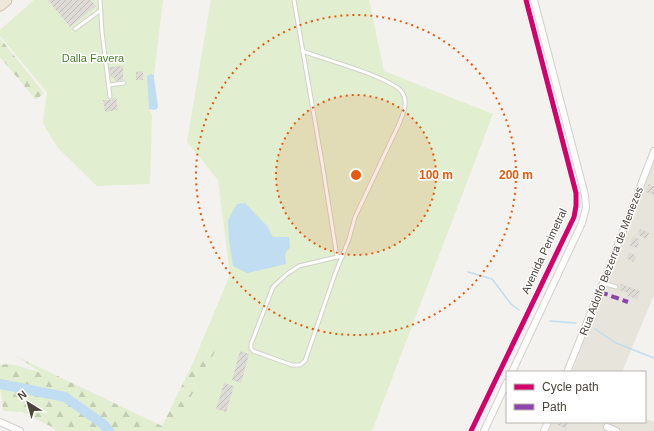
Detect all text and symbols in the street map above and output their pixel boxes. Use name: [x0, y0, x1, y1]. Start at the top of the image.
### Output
park label: Dalla Favera: [62, 52, 125, 64]
centre of rings: [349, 168, 363, 182]
text: 100 m: [419, 168, 453, 182]
text: 200 m: [499, 168, 533, 182]
street label: Rua Adolfo Bezerra de Menezes: [577, 184, 645, 337]
street label: Avenida Perimetral: [519, 206, 569, 296]
legend: [506, 371, 646, 423]
text: Cycle path: [542, 380, 599, 394]
north arrow: [8, 383, 48, 423]
text: N: [15, 388, 29, 402]
text: Path: [542, 400, 567, 414]

